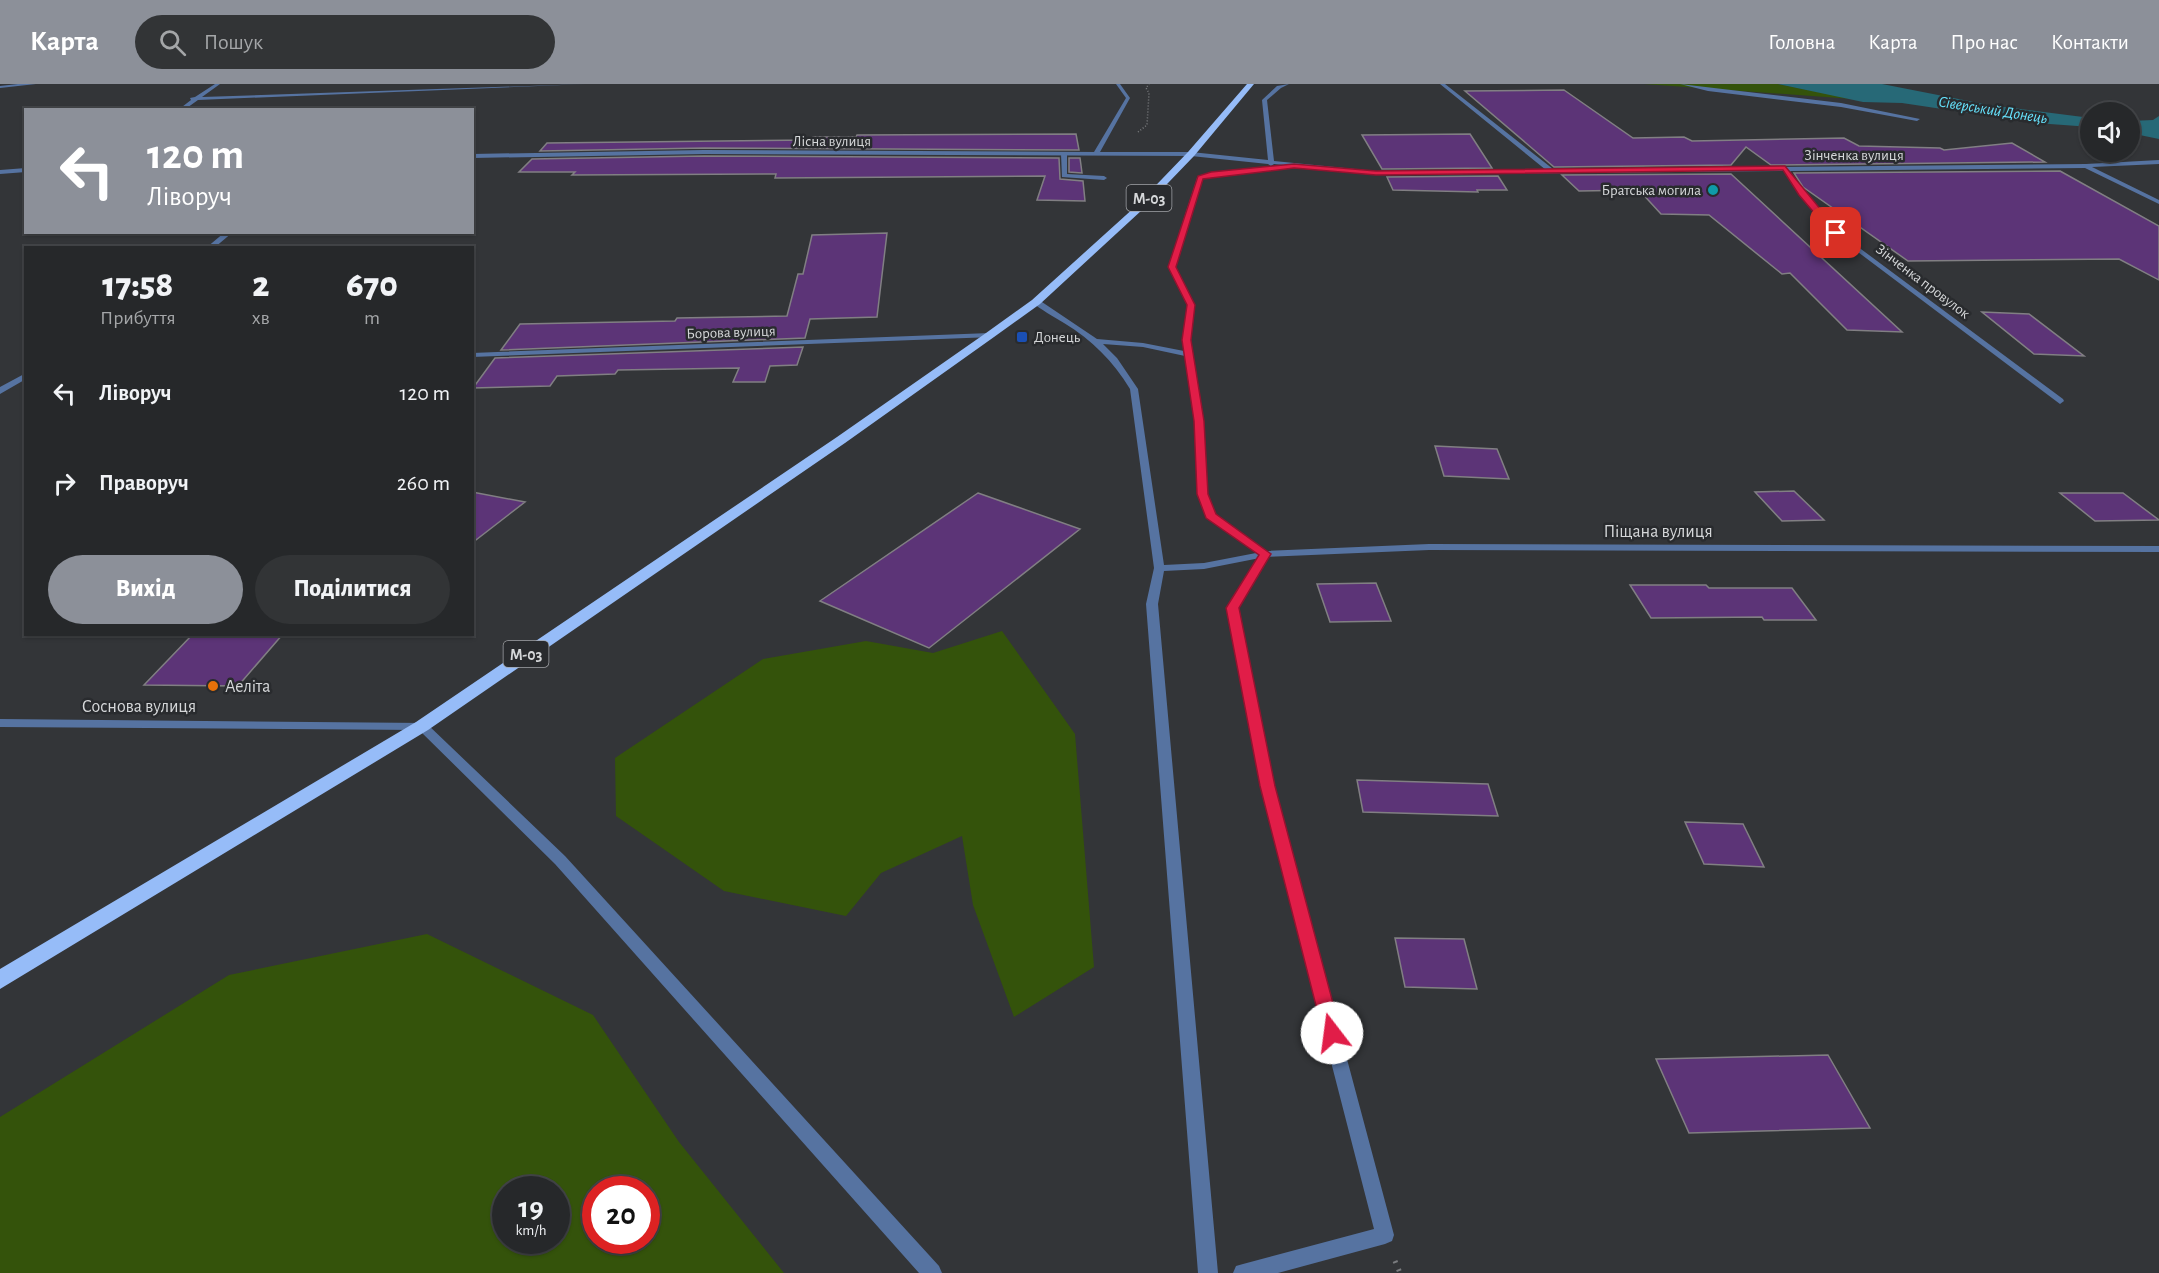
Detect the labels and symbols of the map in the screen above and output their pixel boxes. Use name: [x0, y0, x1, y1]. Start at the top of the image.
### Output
water label: Сіверський Донець: [1937, 93, 2048, 127]
street label: Лісна вулиця: [793, 134, 871, 149]
street label: Зінченка вулиця: [1804, 148, 1904, 163]
place label: Братська могила: [1602, 183, 1701, 198]
marker: Братська могила: [1706, 183, 1720, 197]
road number: М-03: [1126, 185, 1172, 211]
pin: [1810, 207, 1861, 258]
street label: Зінченка провулок: [1873, 241, 1973, 322]
street label: Борова вулиця: [686, 323, 776, 342]
marker: Донець: [1015, 330, 1029, 344]
place label: Донець: [1034, 330, 1081, 345]
street label: Піщана вулиця: [1603, 523, 1713, 541]
road number: М-03: [504, 641, 548, 667]
place label: Аеліта: [225, 678, 271, 696]
marker: Аеліта: [206, 679, 220, 693]
street label: Соснова вулиця: [82, 698, 196, 716]
position arrow: [1300, 1001, 1364, 1065]
speed limit sign: 20: [582, 1176, 660, 1254]

